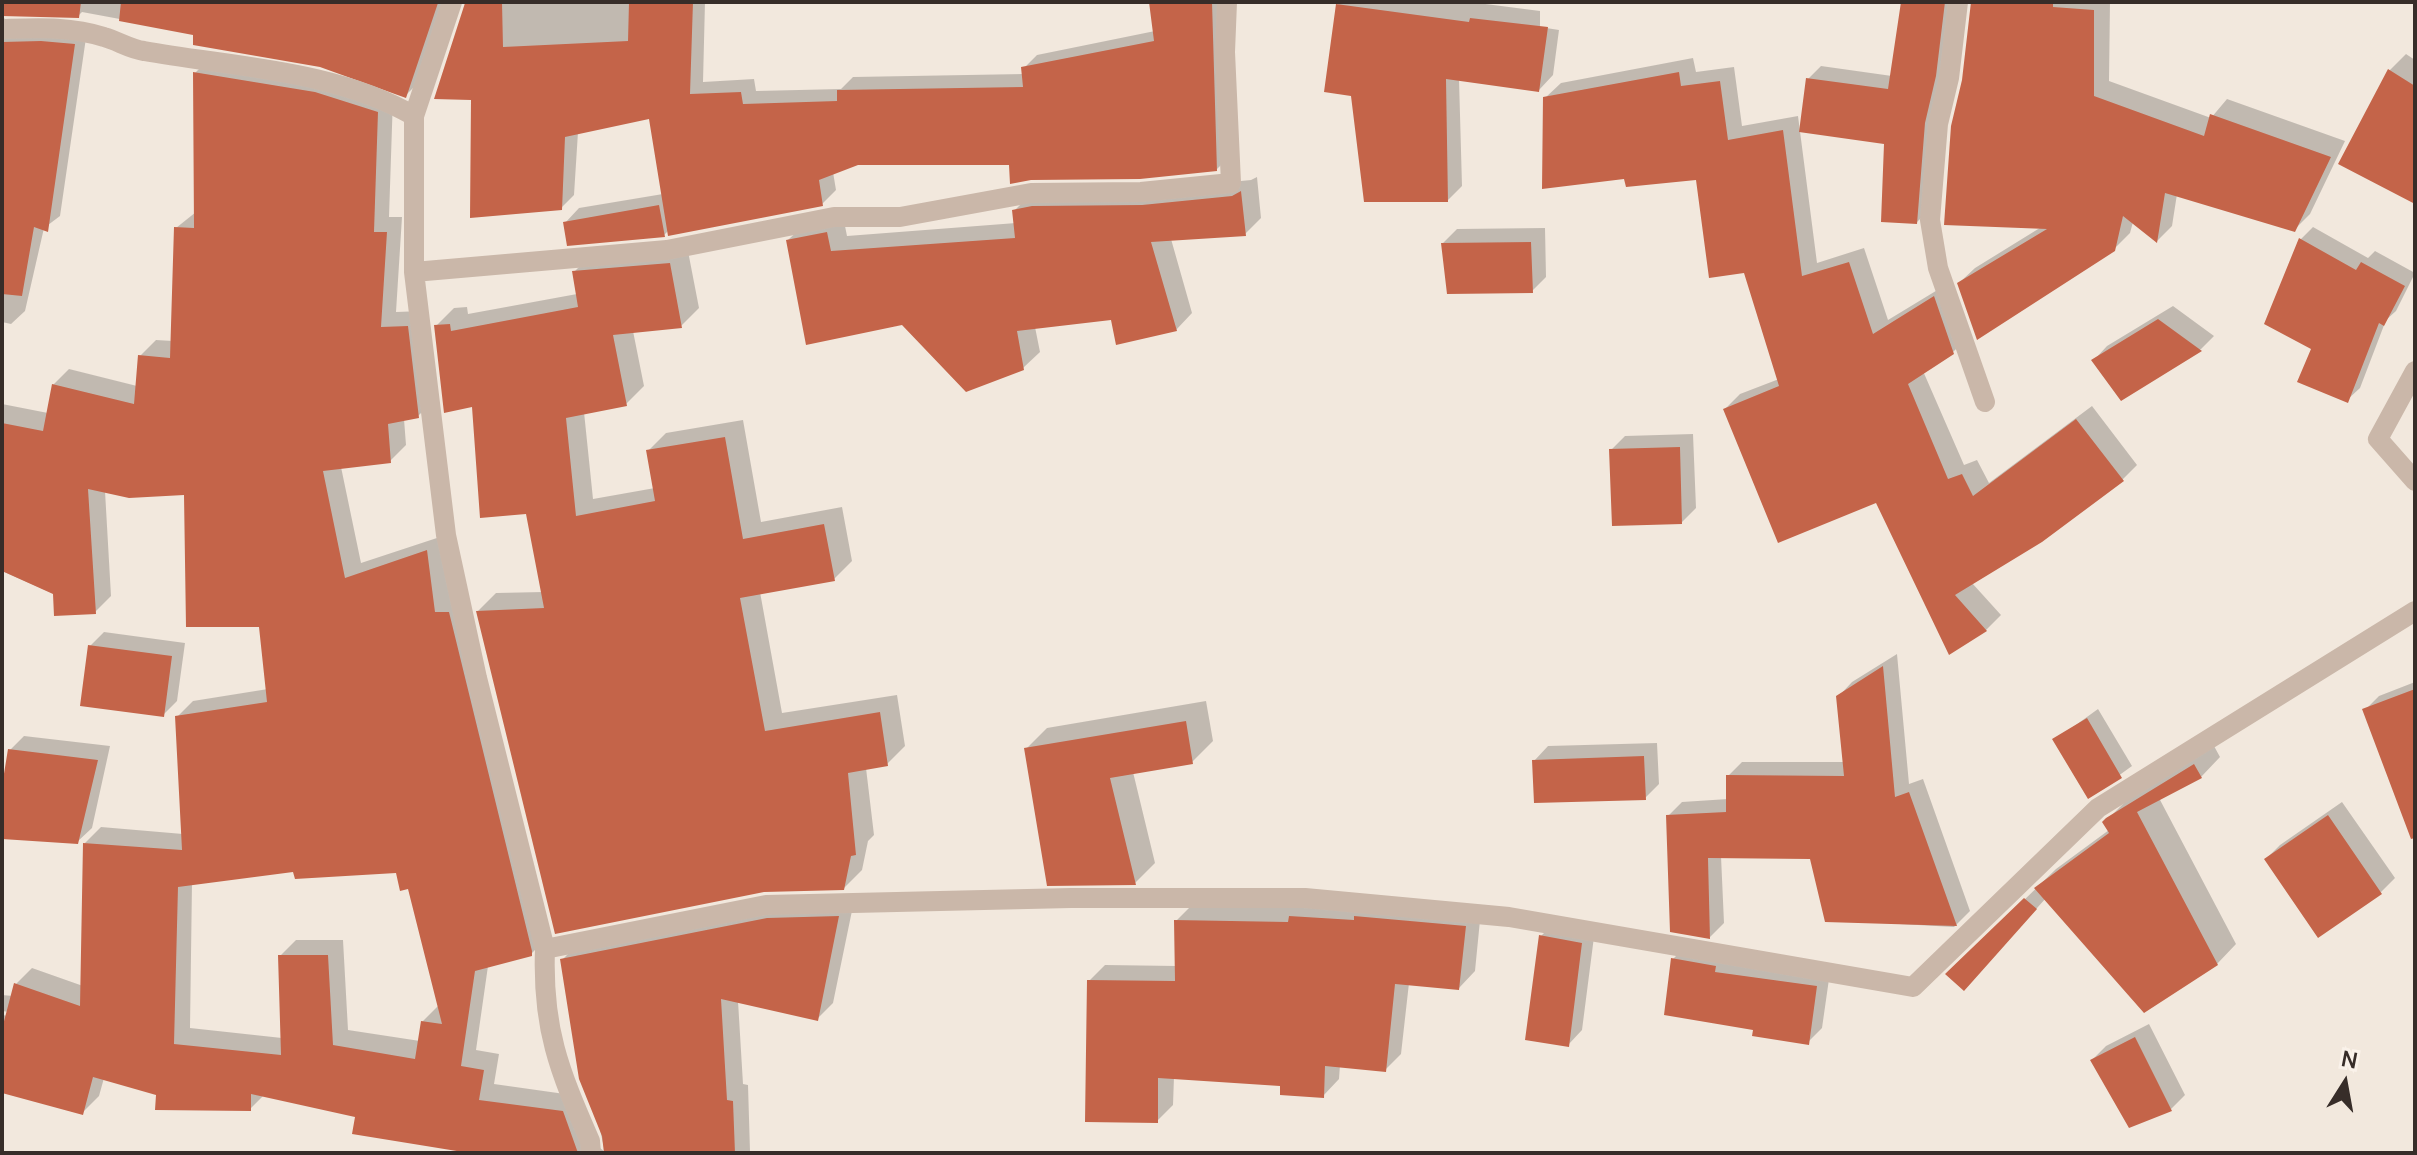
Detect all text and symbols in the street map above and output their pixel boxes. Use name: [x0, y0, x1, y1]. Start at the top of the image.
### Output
north arrow: [2305, 1043, 2385, 1123]
text: N: [2339, 1043, 2360, 1076]

